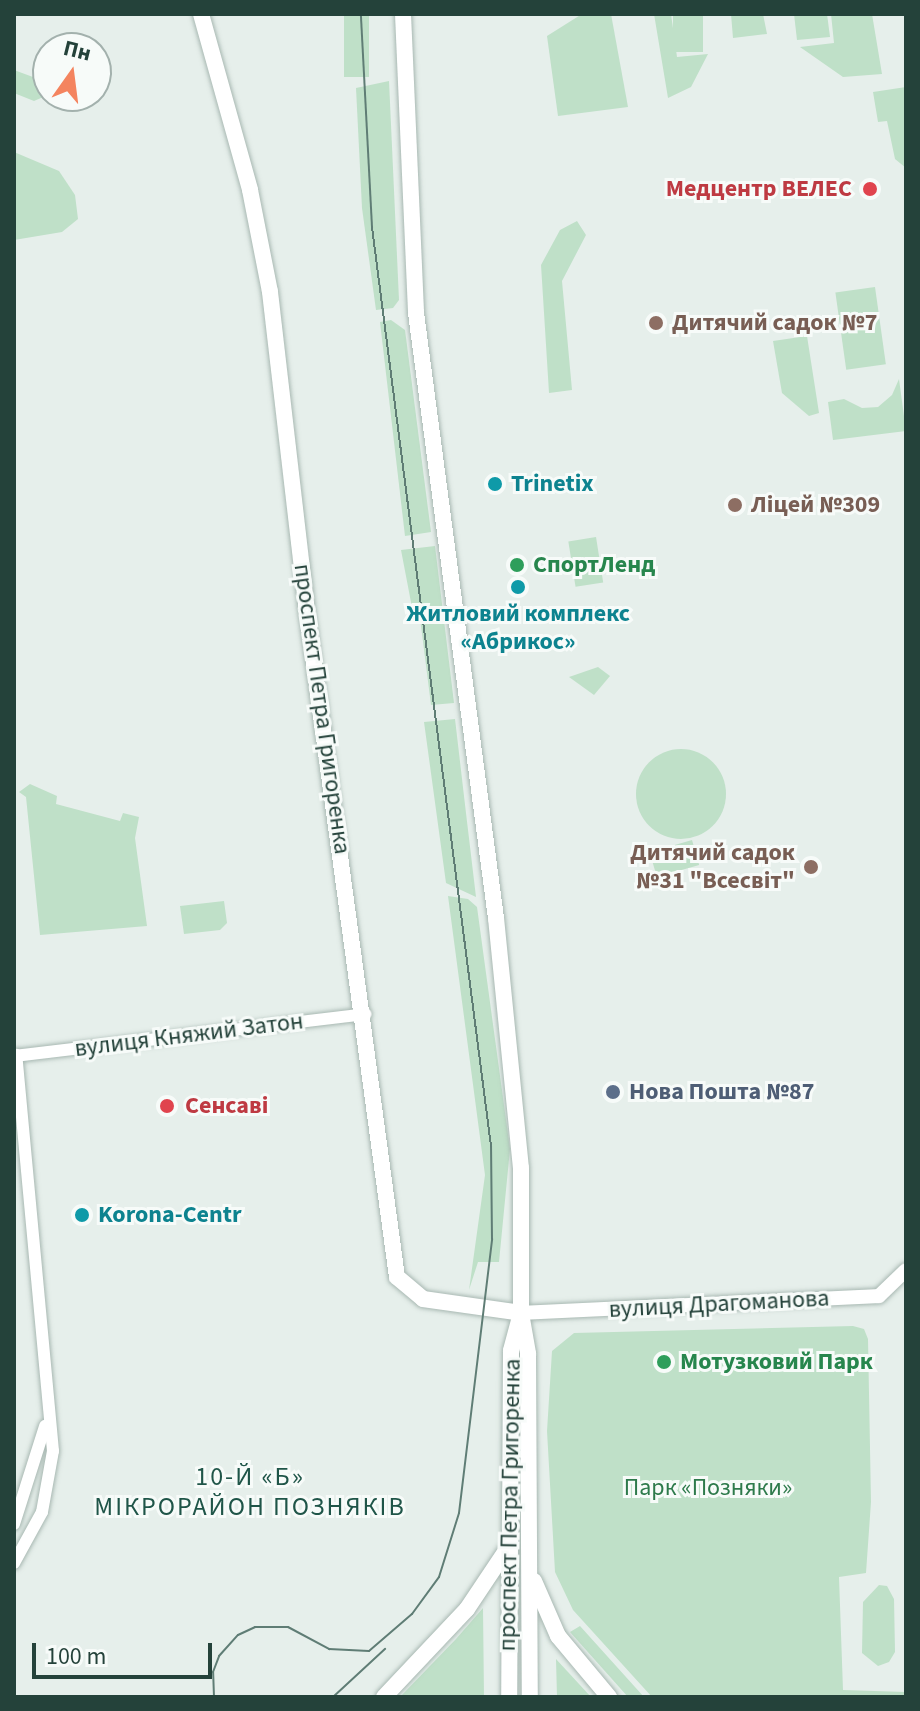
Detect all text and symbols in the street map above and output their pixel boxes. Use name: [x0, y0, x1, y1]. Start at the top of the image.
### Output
north arrow: [32, 32, 112, 112]
text: Пн: [60, 32, 94, 69]
place label: Медцентр ВЕЛЕС: [666, 175, 852, 203]
marker: Медцентр ВЕЛЕС: [859, 178, 881, 200]
place label: Дитячий садок №7: [672, 309, 877, 337]
marker: Дитячий садок №7: [647, 314, 665, 332]
place label: Trinetix: [511, 470, 594, 498]
marker: Trinetix: [486, 475, 504, 493]
place label: Ліцей №309: [751, 491, 880, 519]
marker: Ліцей №309: [726, 496, 744, 514]
place label: СпортЛенд: [533, 551, 655, 579]
marker: СпортЛенд: [508, 556, 526, 574]
street label: проспект Петра Григоренка: [287, 562, 357, 856]
marker: Житловий комплекс «Абрикос»: [509, 578, 527, 596]
place label: Житловий комплекс «Абрикос»: [406, 600, 630, 656]
place label: Дитячий садок №31 "Всесвіт": [630, 839, 795, 895]
marker: Дитячий садок №31 "Всесвіт": [802, 858, 820, 876]
street label: вулиця Княжий Затон: [73, 1007, 305, 1063]
place label: Нова Пошта №87: [629, 1078, 814, 1106]
marker: Нова Пошта №87: [604, 1083, 622, 1101]
place label: Сенсаві: [185, 1092, 268, 1120]
marker: Сенсаві: [156, 1095, 178, 1117]
place label: Korona-Centr: [98, 1201, 242, 1229]
marker: Korona-Centr: [73, 1206, 91, 1224]
street label: вулиця Драгоманова: [608, 1284, 830, 1324]
place label: Мотузковий Парк: [680, 1348, 873, 1376]
marker: Мотузковий Парк: [655, 1353, 673, 1371]
street label: проспект Петра Григоренка: [493, 1358, 527, 1652]
district label: 10-Й «Б» МІКРОРАЙОН ПОЗНЯКІВ: [94, 1461, 406, 1522]
park label: Парк «Позняки»: [624, 1474, 792, 1502]
scale bar: [36, 1627, 216, 1677]
text: 100 m: [46, 1639, 106, 1674]

